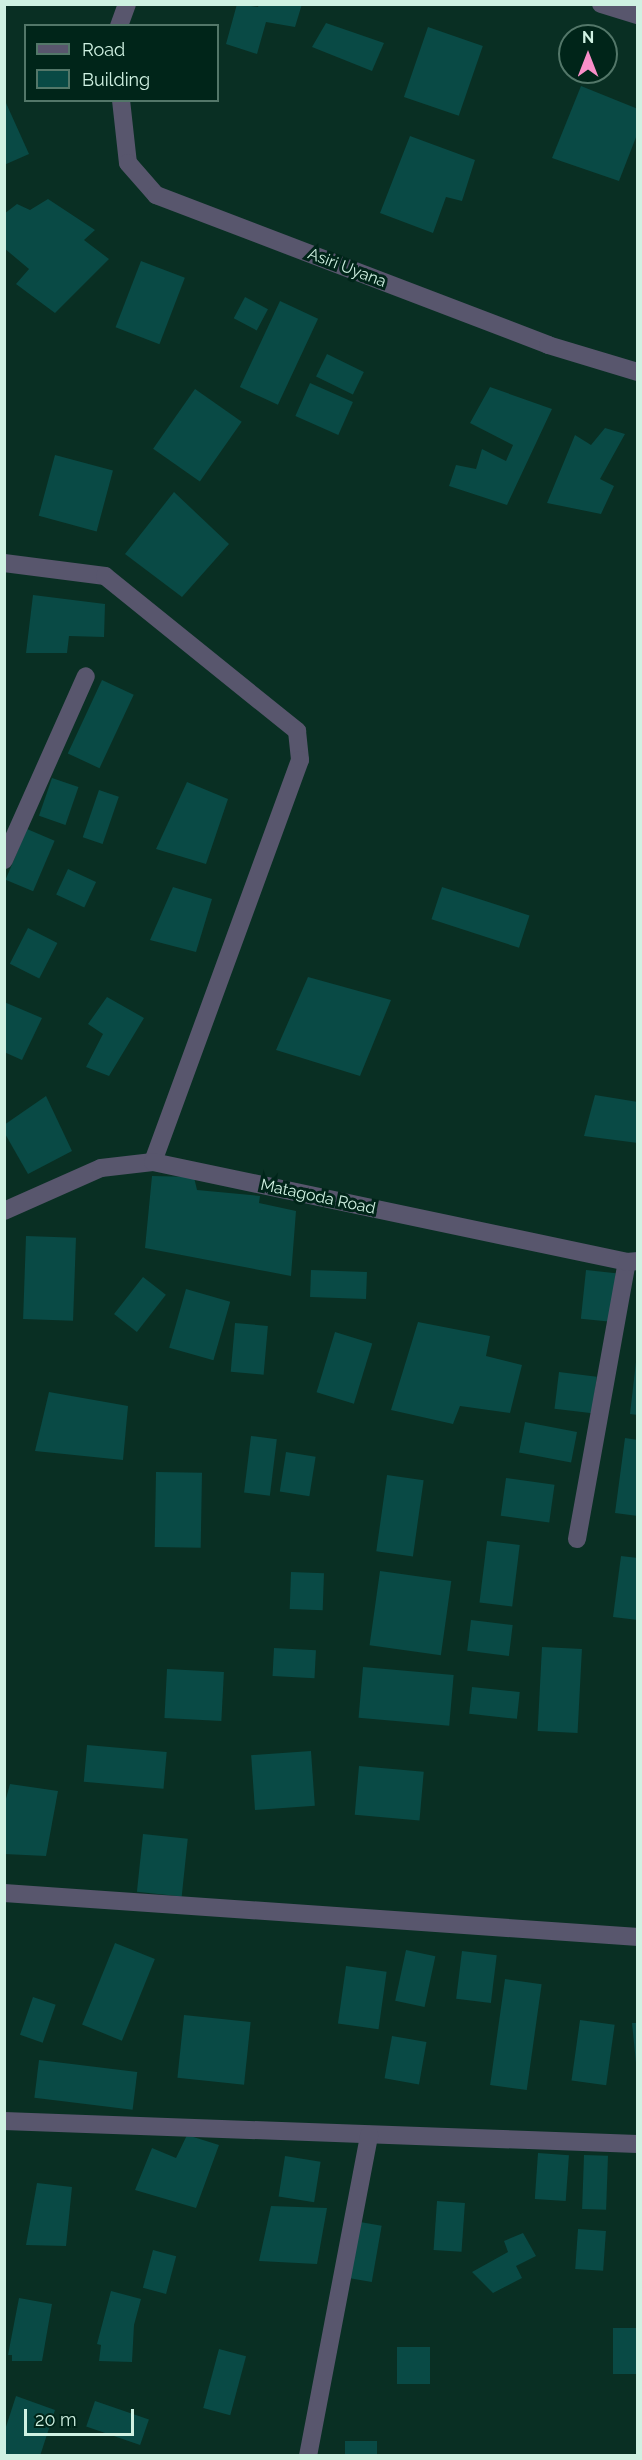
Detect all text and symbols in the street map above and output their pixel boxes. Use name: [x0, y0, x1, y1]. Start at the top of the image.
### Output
legend: [24, 24, 219, 102]
north arrow: [558, 24, 618, 84]
text: N: [582, 28, 594, 47]
text: Road: [82, 39, 125, 60]
text: Building: [82, 69, 150, 90]
street label: Asiri Uyana: [305, 244, 389, 292]
street label: Matagoda Road: [259, 1175, 377, 1219]
scale bar: [27, 2397, 136, 2435]
text: 20 m: [35, 2409, 77, 2430]

